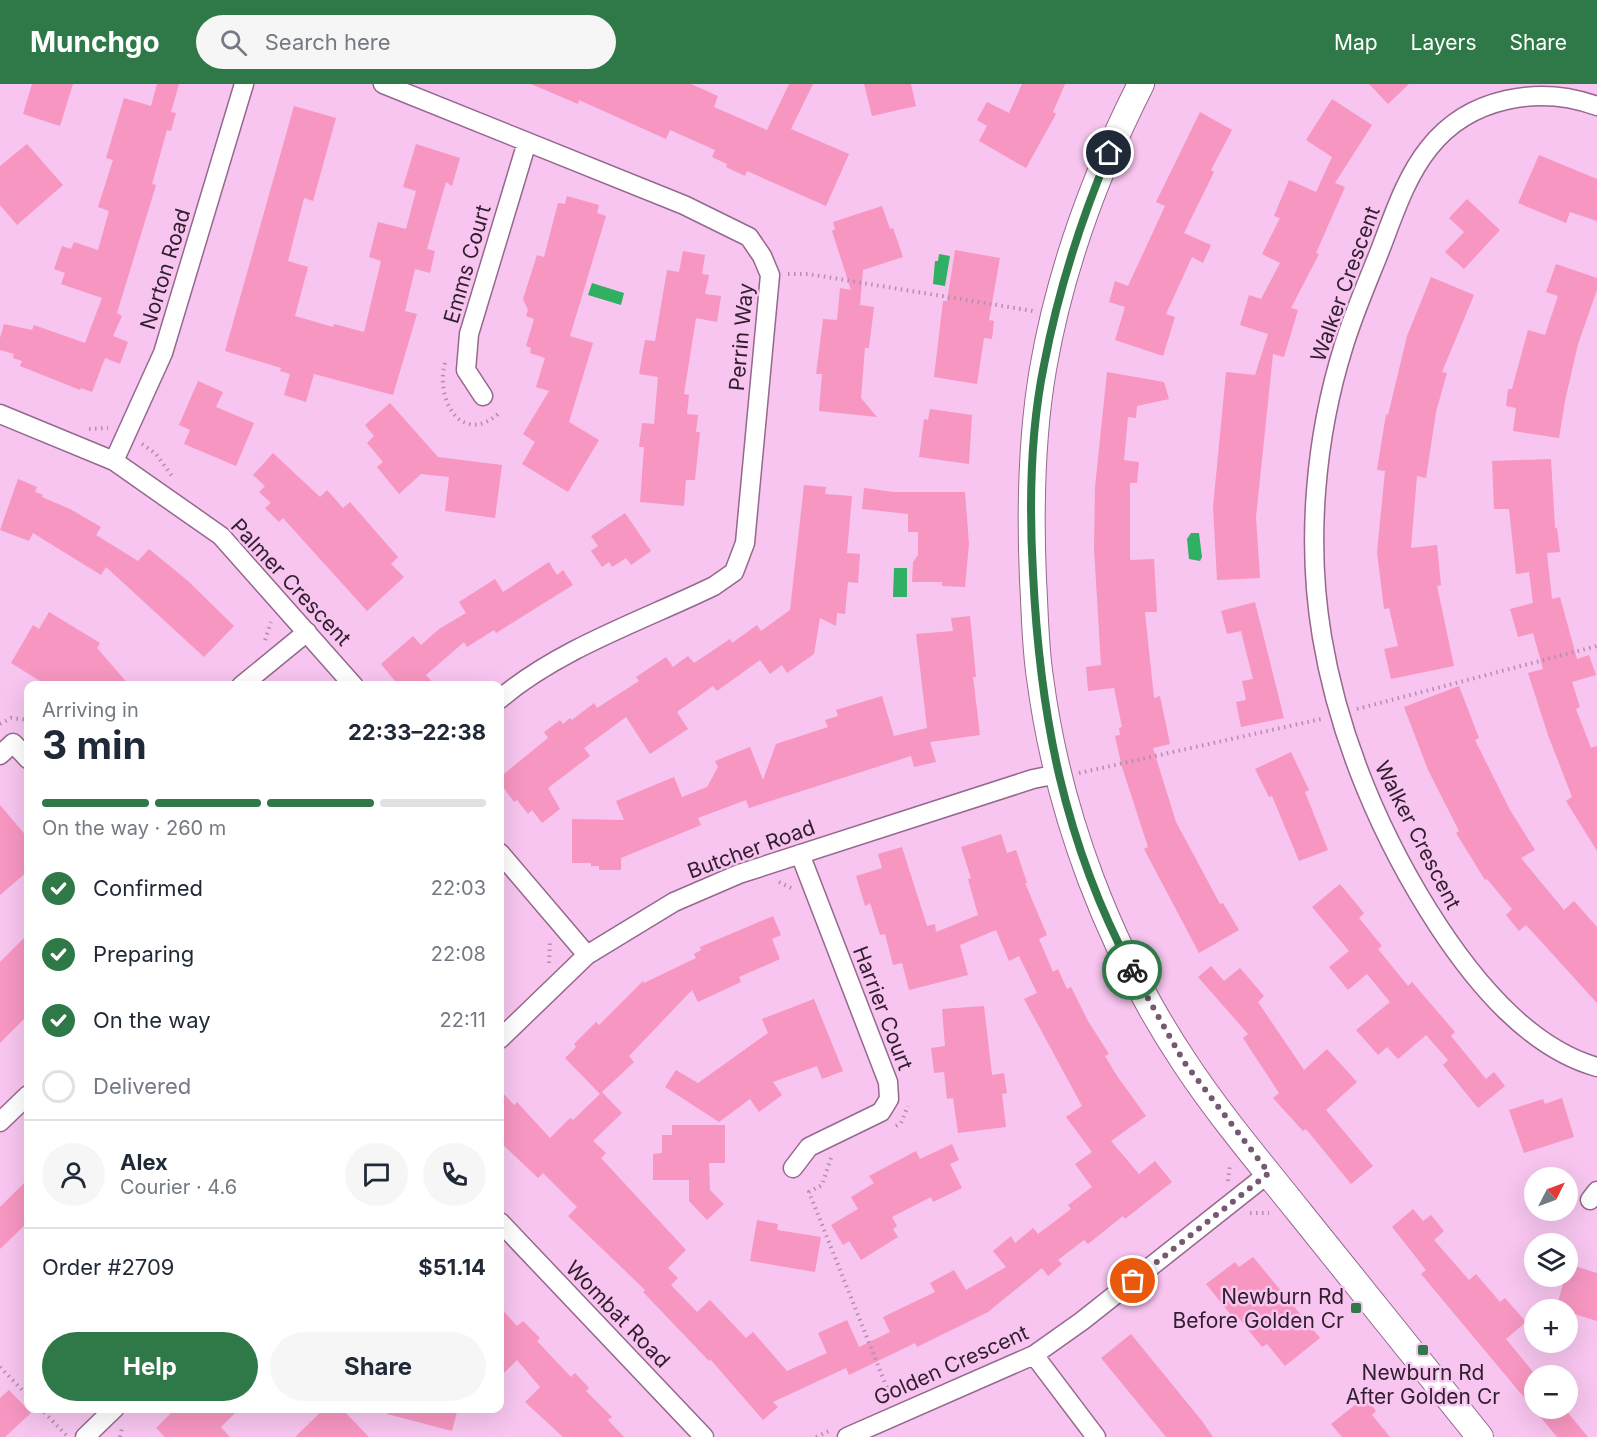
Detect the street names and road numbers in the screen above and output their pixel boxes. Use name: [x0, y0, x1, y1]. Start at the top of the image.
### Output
street label: Emms Court: [438, 202, 496, 326]
street label: Walker Crescent: [1305, 203, 1385, 365]
street label: Norton Road: [135, 206, 195, 332]
street label: Perrin Way: [724, 282, 758, 392]
street label: Palmer Crescent: [226, 513, 356, 651]
street label: Walker Crescent: [1370, 757, 1466, 914]
street label: Butcher Road: [684, 814, 818, 884]
street label: Harrier Court: [848, 943, 918, 1073]
street label: Wombat Road: [561, 1255, 675, 1373]
street label: Golden Crescent: [870, 1320, 1032, 1410]

